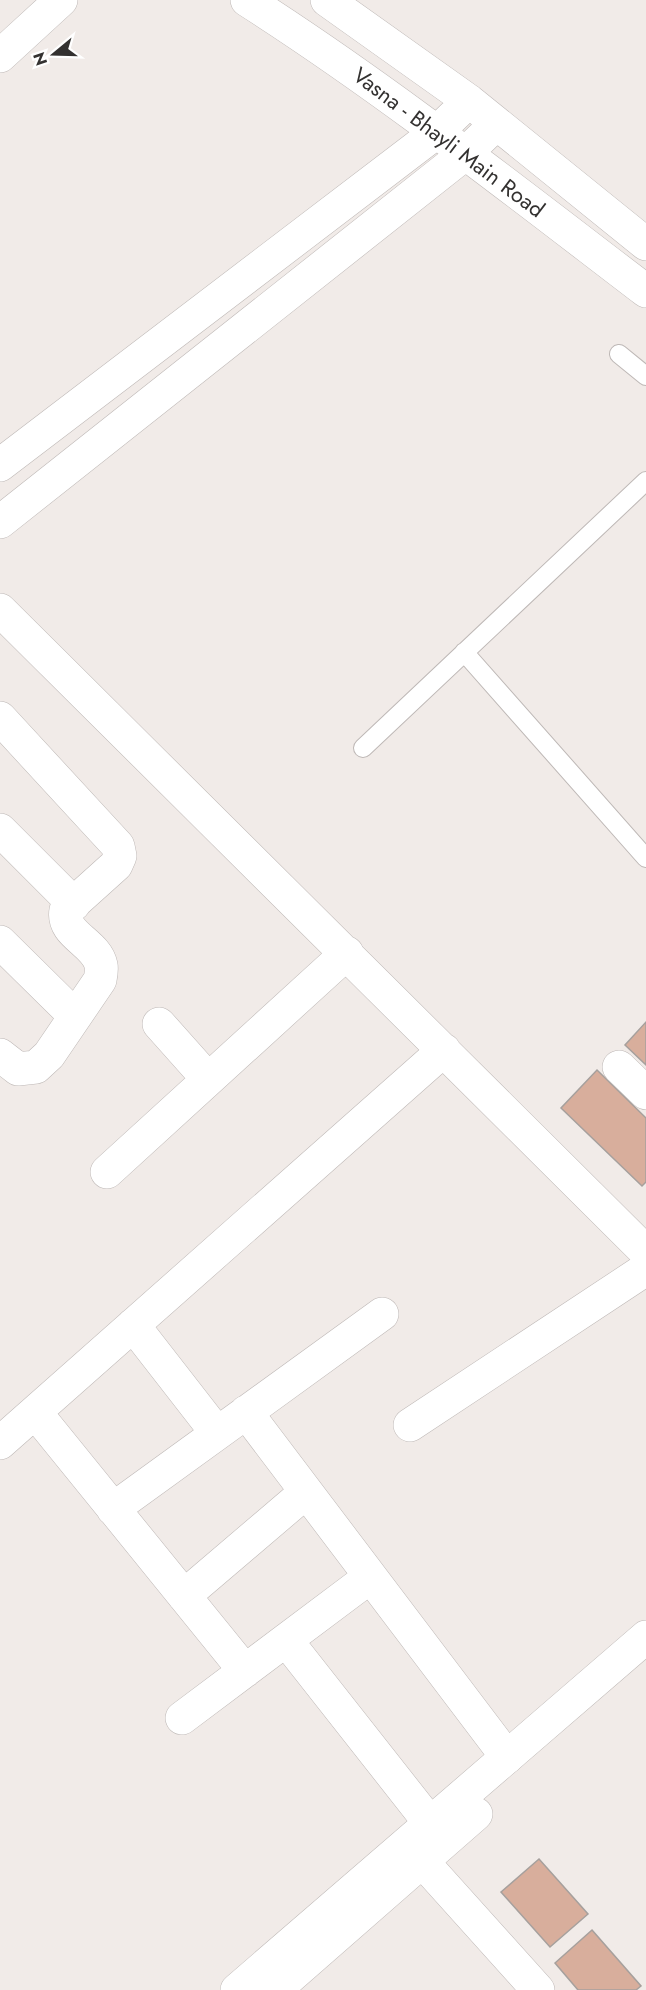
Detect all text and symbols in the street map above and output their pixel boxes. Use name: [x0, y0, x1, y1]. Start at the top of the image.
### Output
north arrow: [24, 24, 84, 84]
text: N: [27, 49, 53, 68]
street label: Vasna - Bhayli Main Road: [346, 59, 552, 225]

